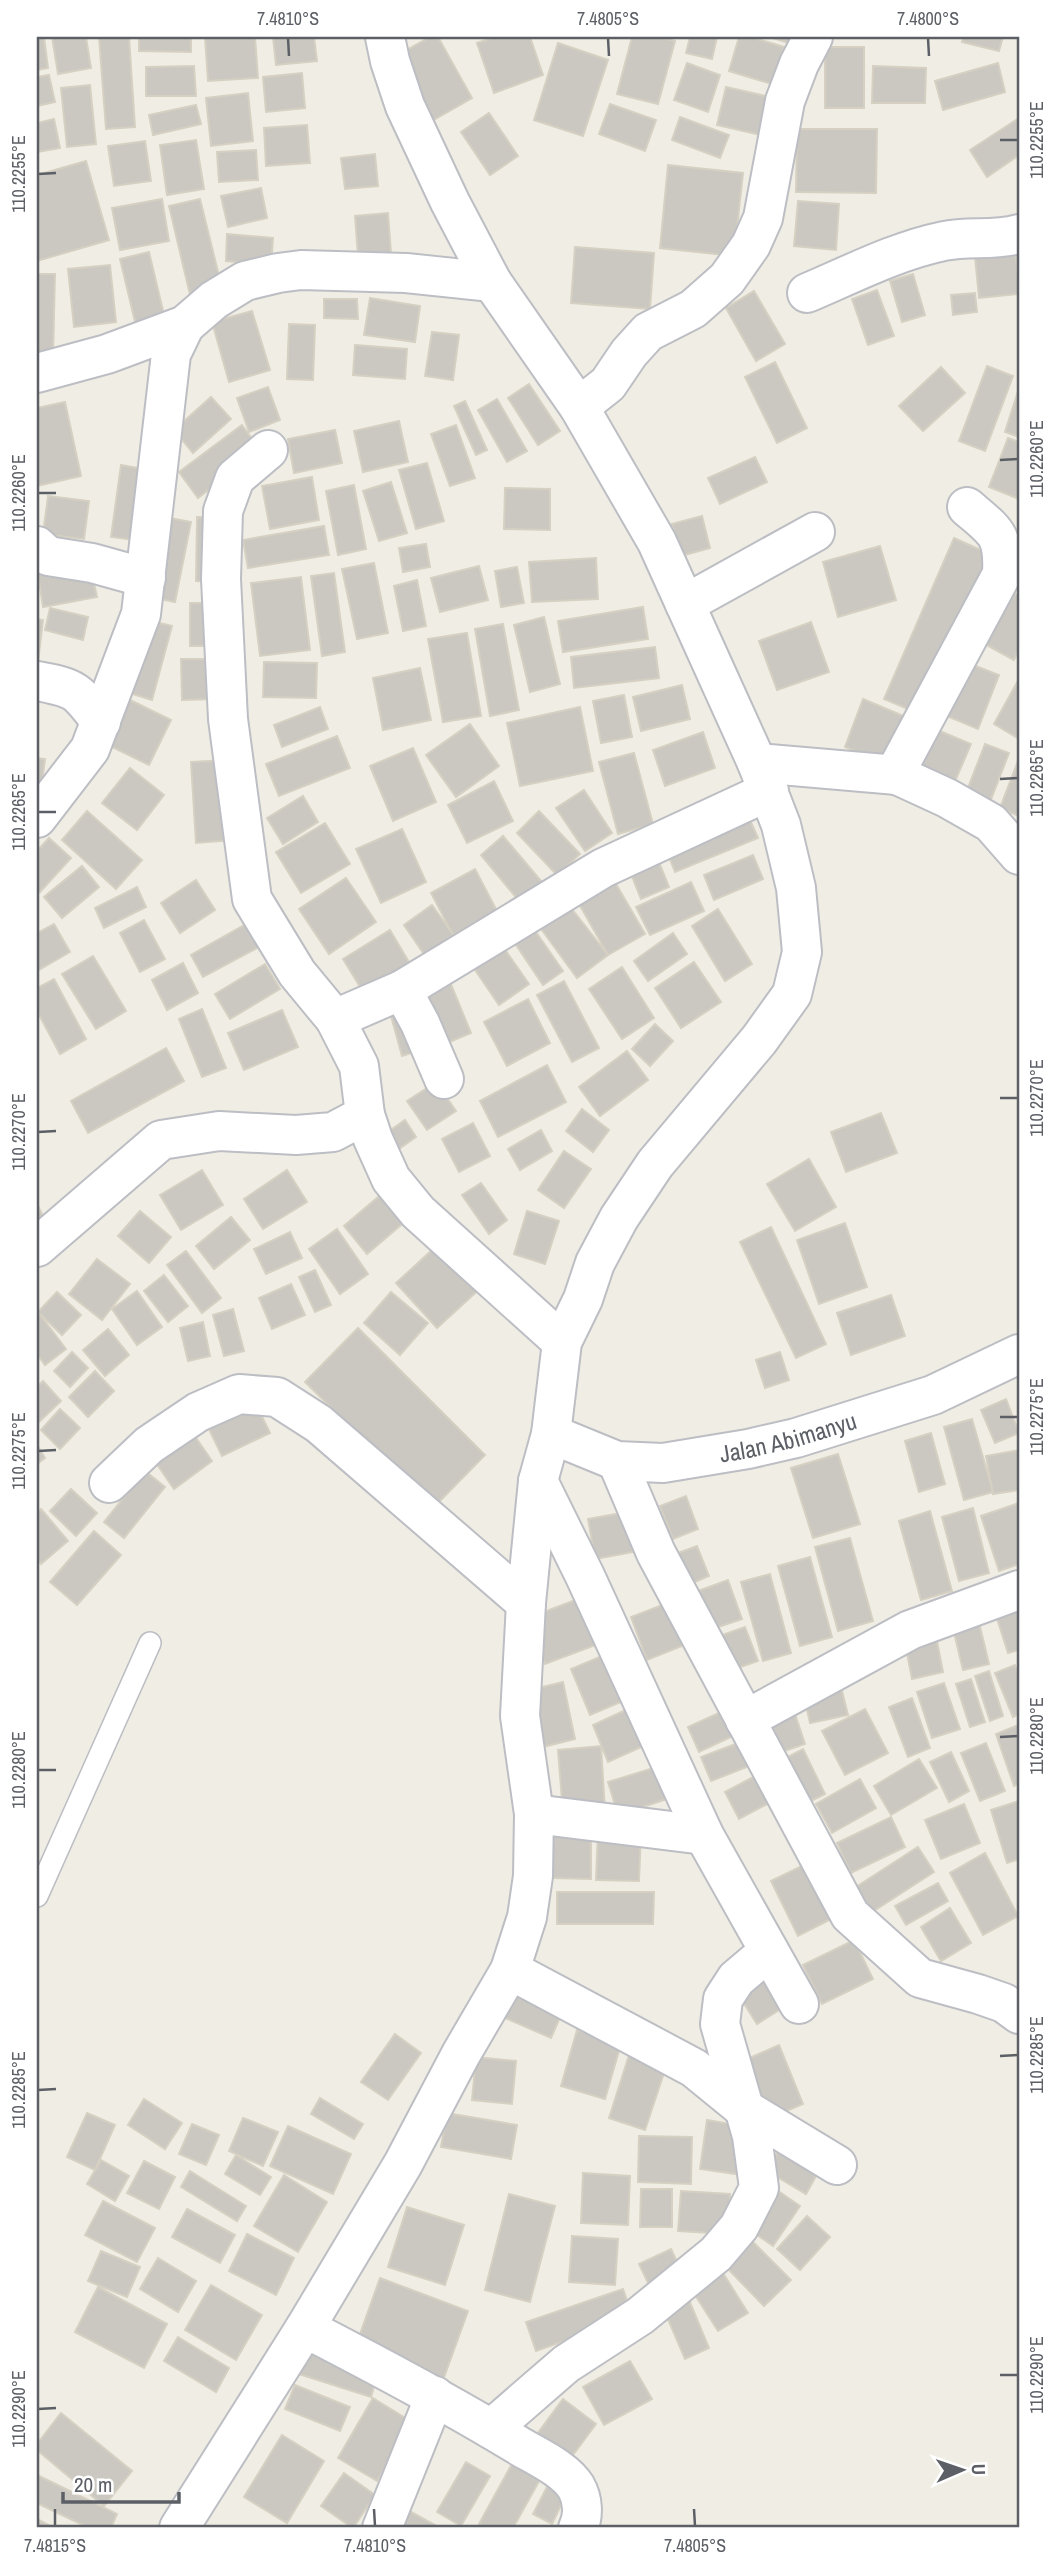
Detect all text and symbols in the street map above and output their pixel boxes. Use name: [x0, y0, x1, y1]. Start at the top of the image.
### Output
text: 7.4810°S: [257, 6, 319, 31]
text: 7.4805°S: [577, 6, 639, 31]
text: 7.4800°S: [897, 6, 959, 31]
text: 110.2255°E: [1024, 101, 1049, 179]
text: 110.2255°E: [6, 135, 31, 213]
text: 110.2260°E: [1024, 420, 1049, 498]
text: 110.2260°E: [6, 454, 31, 532]
text: 110.2265°E: [1024, 739, 1049, 817]
text: 110.2265°E: [6, 773, 31, 851]
text: 110.2270°E: [1024, 1059, 1049, 1137]
text: 110.2270°E: [6, 1093, 31, 1171]
text: 110.2275°E: [1024, 1378, 1049, 1456]
street label: Jalan Abimanyu: [717, 1404, 860, 1469]
text: 110.2275°E: [6, 1412, 31, 1490]
text: 110.2280°E: [1024, 1697, 1049, 1775]
text: 110.2280°E: [6, 1731, 31, 1809]
text: 110.2285°E: [1024, 2016, 1049, 2094]
text: 110.2285°E: [6, 2051, 31, 2129]
text: 110.2290°E: [1024, 2336, 1049, 2414]
text: 110.2290°E: [6, 2370, 31, 2448]
north arrow: [926, 2436, 996, 2506]
scale bar: [63, 2460, 178, 2504]
text: U: [966, 2463, 992, 2475]
text: 20 m: [74, 2470, 112, 2499]
text: 7.4815°S: [24, 2533, 86, 2558]
text: 7.4810°S: [344, 2533, 406, 2558]
text: 7.4805°S: [664, 2533, 726, 2558]

